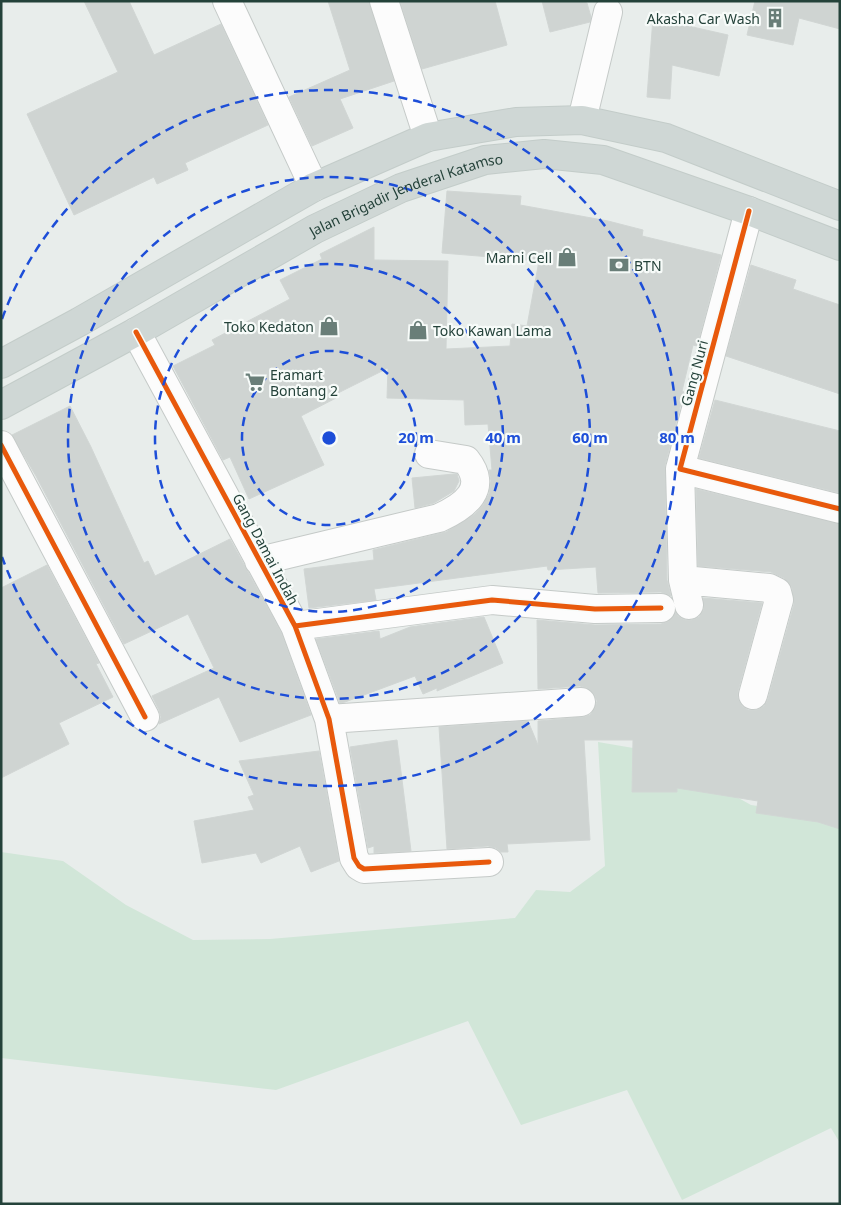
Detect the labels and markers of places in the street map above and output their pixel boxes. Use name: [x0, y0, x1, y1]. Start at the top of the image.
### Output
building icon: Akasha Car Wash: [764, 7, 786, 29]
place label: Akasha Car Wash: [647, 9, 760, 28]
shop icon: Marni Cell: [556, 246, 578, 268]
place label: Marni Cell: [486, 248, 552, 267]
bank icon: BTN: [608, 254, 630, 276]
place label: BTN: [634, 256, 662, 275]
shop icon: Toko Kedaton: [318, 315, 340, 337]
place label: Toko Kedaton: [224, 317, 314, 336]
shop icon: Toko Kawan Lama: [407, 319, 429, 341]
place label: Toko Kawan Lama: [433, 321, 552, 340]
place label: Eramart Bontang 2: [270, 365, 338, 400]
supermarket icon: Eramart Bontang 2: [244, 371, 266, 393]
centre of rings: [320, 429, 338, 447]

